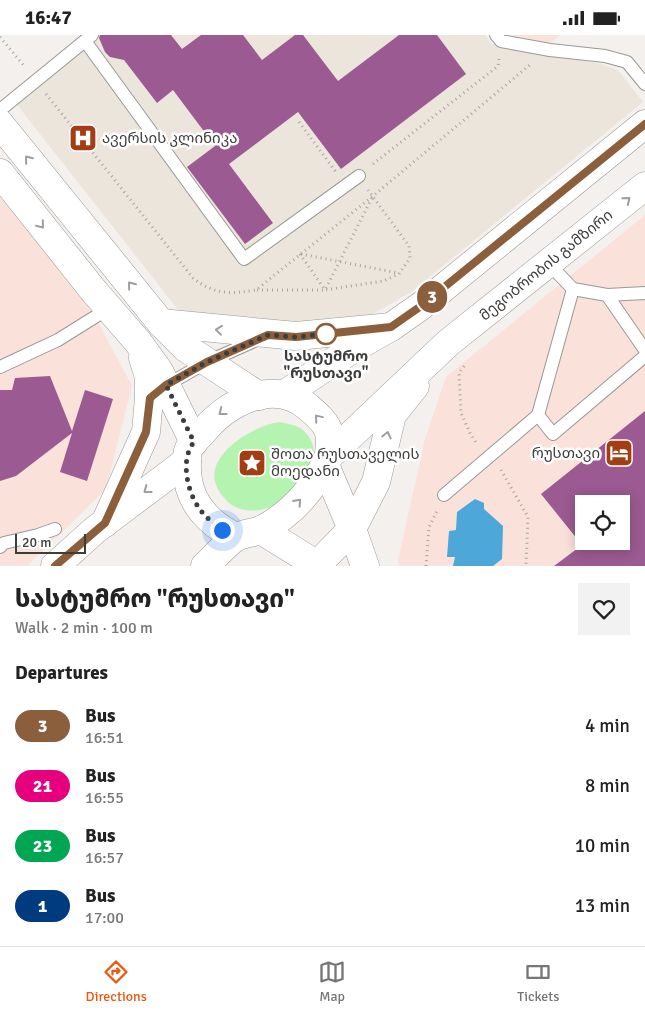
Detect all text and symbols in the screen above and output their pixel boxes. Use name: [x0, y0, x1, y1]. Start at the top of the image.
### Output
text: 16:47: [25, 6, 72, 30]
hospital icon: ავერსის კლინიკა: [68, 123, 98, 153]
place label: ავერსის კლინიკა: [102, 129, 237, 147]
one-way arrow: [26, 156, 34, 165]
one-way arrow: [621, 198, 630, 206]
street label: მეგობრობის გამზირი: [476, 206, 616, 324]
one-way arrow: [36, 219, 44, 228]
line badge: 3: [416, 281, 448, 313]
one-way arrow: [128, 282, 136, 291]
text: 3: [427, 286, 437, 308]
marker: სასტუმრო "რუსთავი": [315, 323, 337, 345]
one-way arrow: [215, 325, 223, 336]
place label: სასტუმრო "რუსთავი": [283, 347, 369, 382]
one-way arrow: [219, 407, 228, 415]
one-way arrow: [315, 414, 324, 423]
one-way arrow: [381, 431, 392, 440]
hotel icon: რუსთავი: [604, 438, 634, 468]
place label: რუსთავი: [532, 444, 600, 462]
place label: შოთა რუსთაველის მოედანი: [271, 445, 419, 480]
place icon: შოთა რუსთაველის მოედანი: [237, 448, 267, 478]
one-way arrow: [144, 484, 153, 493]
map controls: [575, 495, 630, 550]
button: locate: [575, 495, 630, 550]
one-way arrow: [292, 499, 301, 508]
your location: [210, 518, 235, 543]
scale bar: [15, 531, 86, 554]
text: 20 m: [22, 534, 51, 551]
button: heart: [578, 583, 630, 635]
text: სასტუმრო "რუსთავი": [15, 584, 295, 614]
text: Walk · 2 min · 100 m: [15, 618, 153, 638]
text: Departures: [15, 661, 108, 685]
text: Bus: [85, 704, 116, 728]
text: 4 min: [585, 714, 630, 738]
text: 3: [38, 715, 47, 737]
text: 16:51: [85, 728, 124, 748]
text: Bus: [85, 764, 116, 788]
text: 8 min: [585, 774, 630, 798]
text: 21: [33, 775, 52, 797]
text: 16:55: [85, 788, 124, 808]
text: Bus: [85, 824, 116, 848]
text: 10 min: [575, 834, 630, 858]
text: 23: [33, 835, 52, 857]
text: 16:57: [85, 848, 124, 868]
text: Bus: [85, 884, 116, 908]
text: 13 min: [575, 894, 630, 918]
text: 1: [38, 895, 47, 917]
text: 17:00: [85, 908, 124, 928]
tab: Directions: [86, 958, 147, 1005]
tab: Map: [318, 958, 346, 1005]
tab: Tickets: [517, 958, 559, 1005]

